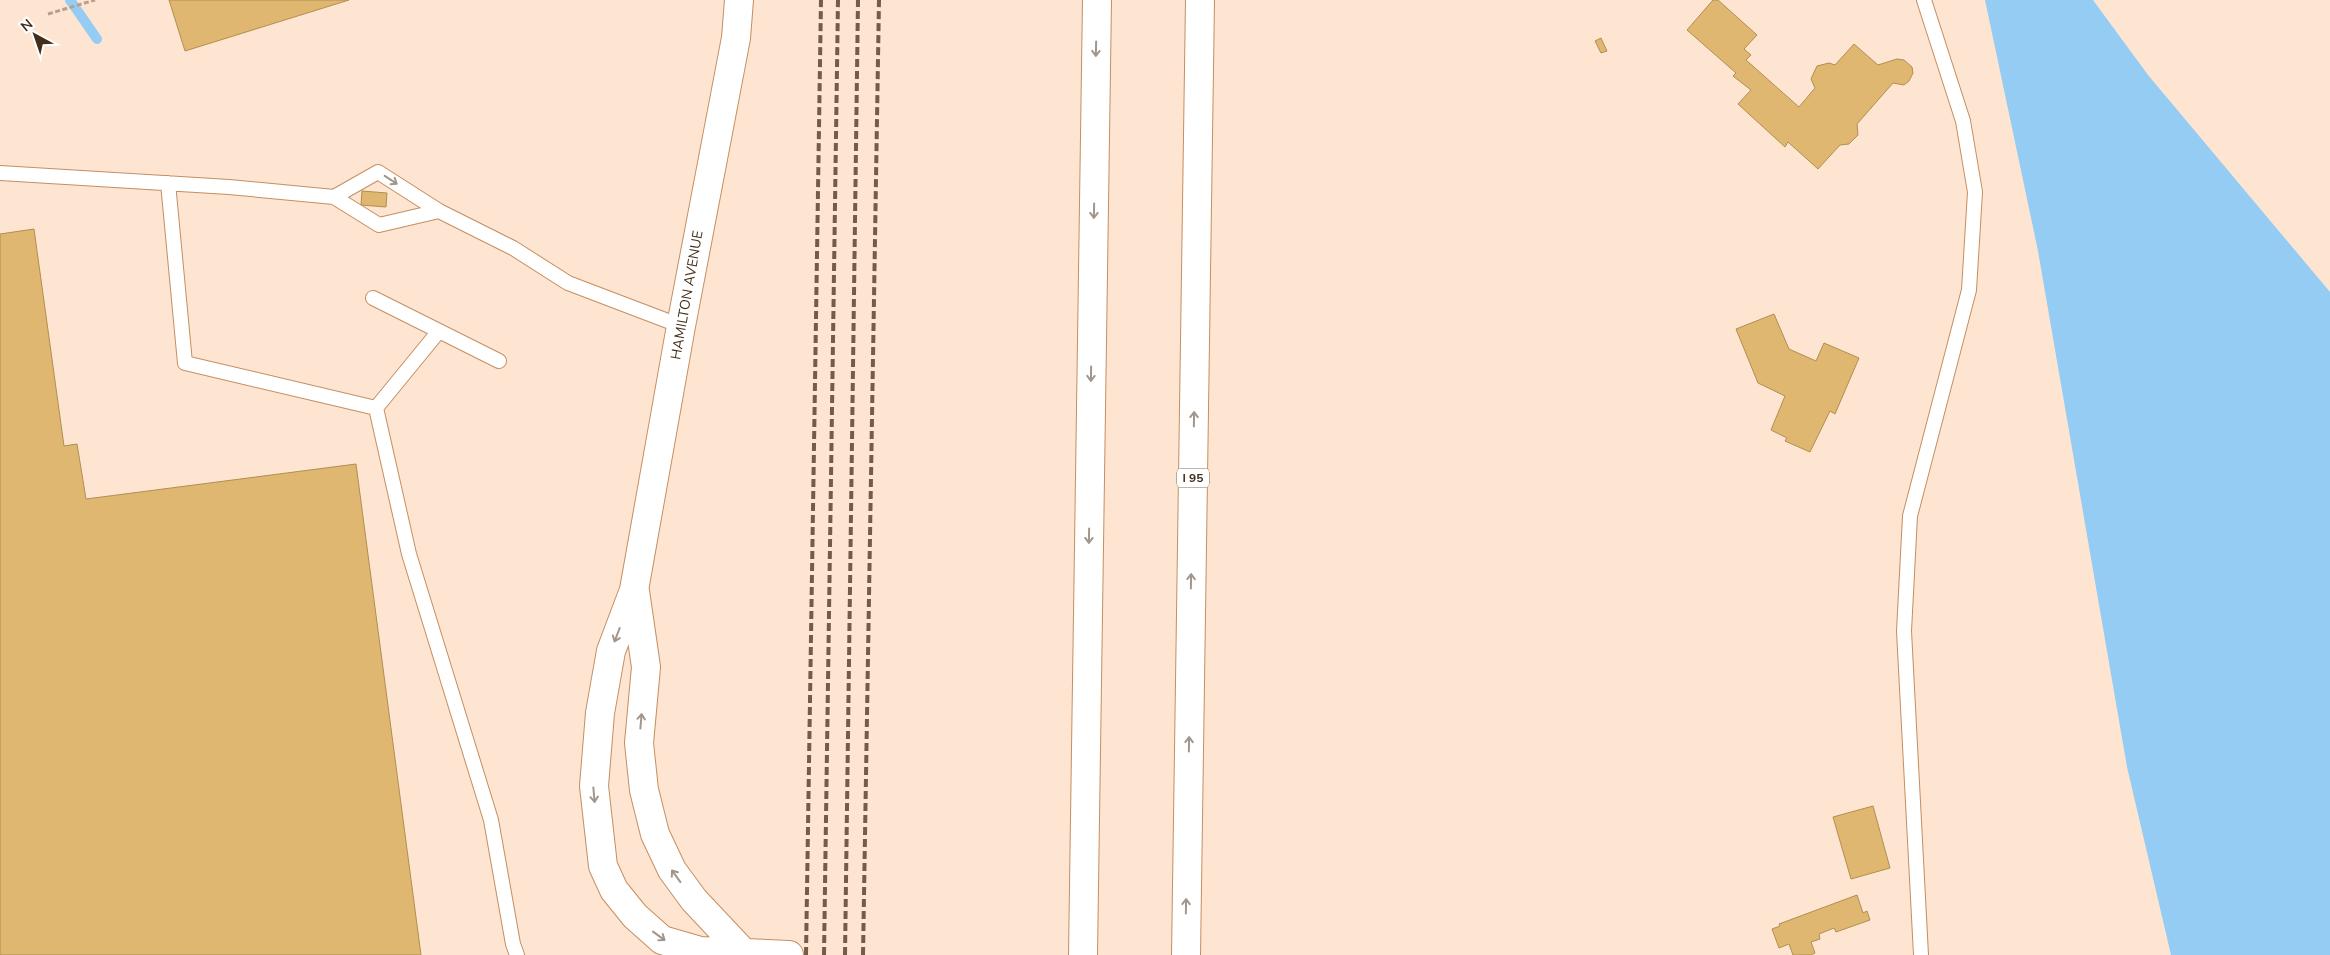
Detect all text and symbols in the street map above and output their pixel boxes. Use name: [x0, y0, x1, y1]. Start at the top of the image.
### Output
north arrow: [10, 10, 60, 60]
text: N: [17, 15, 37, 36]
one-way arrow: [1091, 40, 1101, 56]
one-way arrow: [384, 176, 398, 186]
one-way arrow: [1089, 202, 1099, 219]
street label: HAMILTON AVENUE: [666, 229, 708, 361]
one-way arrow: [1087, 365, 1096, 381]
one-way arrow: [1189, 411, 1199, 428]
road number: I 95: [1177, 468, 1209, 488]
one-way arrow: [1084, 528, 1094, 544]
one-way arrow: [1186, 574, 1196, 590]
one-way arrow: [612, 627, 621, 642]
one-way arrow: [637, 713, 646, 729]
one-way arrow: [1184, 736, 1194, 752]
one-way arrow: [590, 787, 599, 803]
one-way arrow: [671, 870, 682, 883]
one-way arrow: [1181, 899, 1191, 915]
one-way arrow: [652, 931, 666, 941]

